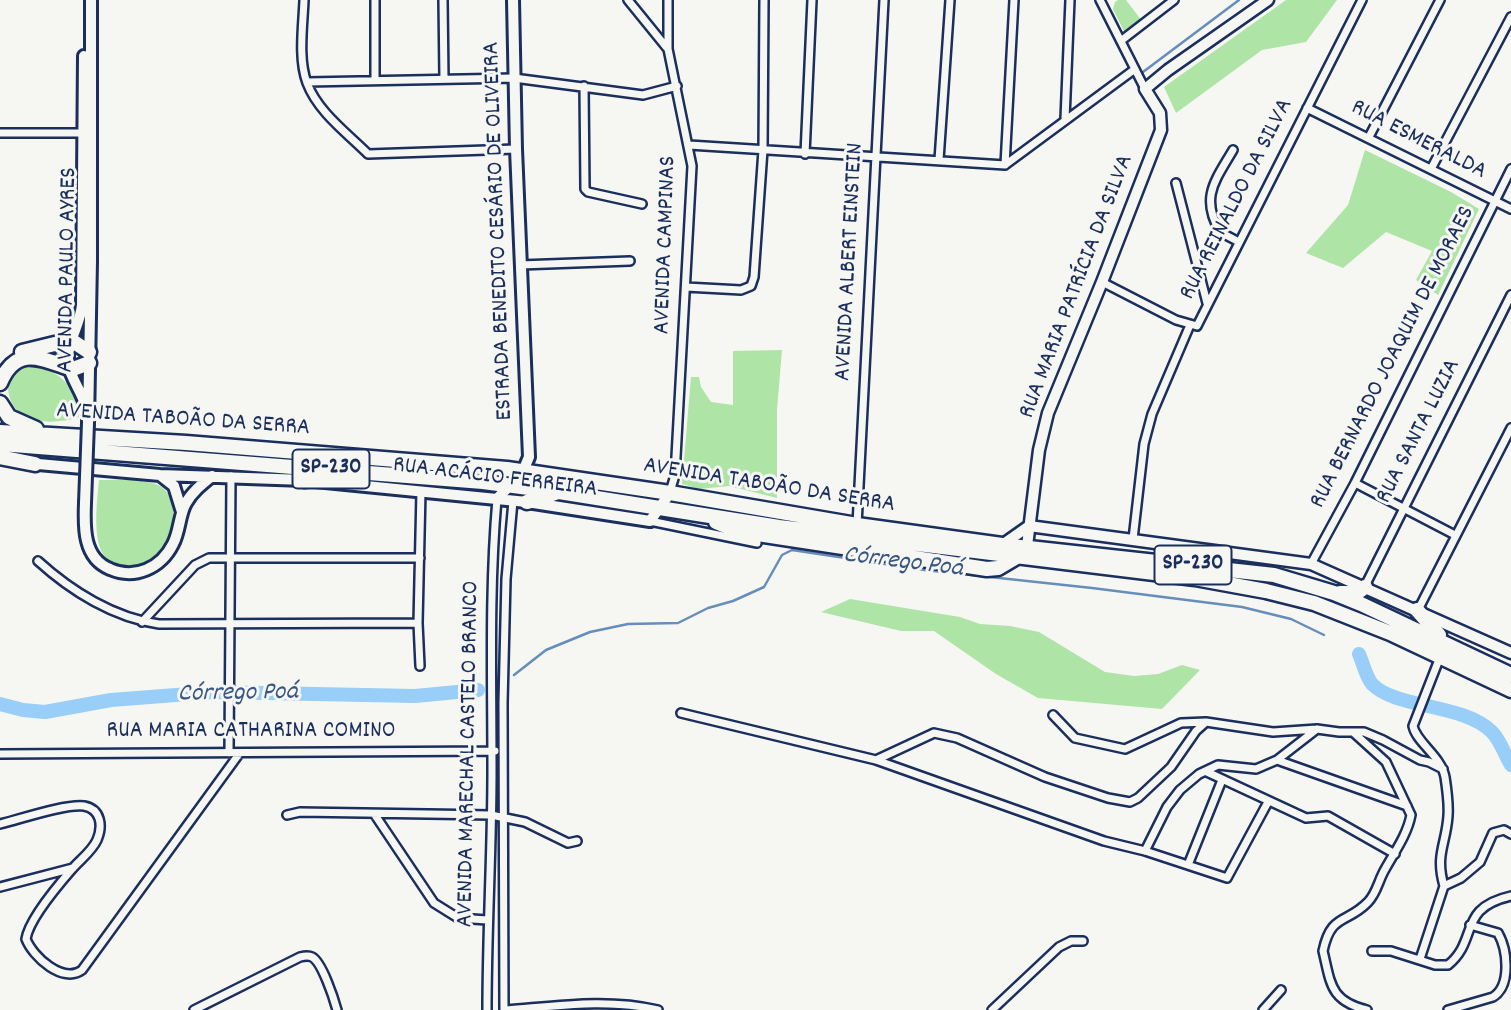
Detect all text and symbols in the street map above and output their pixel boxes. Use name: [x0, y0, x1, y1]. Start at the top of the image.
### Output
street label: ESTRADA BENEDITO CESÁRIO DE OLIVEIRA: [479, 41, 521, 421]
street label: RUA ESMERALDA: [1345, 94, 1491, 188]
street label: RUA REINALDO DA SILVA: [1175, 95, 1301, 305]
street label: AVENIDA ALBERT EINSTEIN: [830, 142, 872, 382]
street label: RUA MARIA PATRÍCIA DA SILVA: [1014, 151, 1142, 423]
street label: AVENIDA CAMPINAS: [649, 155, 685, 335]
street label: AVENIDA PAULO AYRES: [53, 167, 85, 373]
street label: RUA BERNARDO JOAQUIM DE MORAES: [1305, 202, 1483, 514]
street label: RUA SANTA LUZIA: [1371, 355, 1469, 509]
street label: AVENIDA TABOÃO DA SERRA: [55, 398, 311, 444]
road number: SP-230: [292, 449, 370, 489]
street label: RUA ACÁCIO FERREIRA: [391, 452, 599, 506]
street label: AVENIDA TABOÃO DA SERRA: [641, 453, 897, 521]
water label: Córrego Poá: [841, 541, 965, 587]
road number: SP-230: [1154, 545, 1232, 584]
street label: AVENIDA MARECHAL CASTELO BRANCO: [453, 580, 487, 928]
water label: Córrego Poá: [178, 678, 298, 712]
street label: RUA MARIA CATHARINA COMINO: [106, 719, 396, 747]

